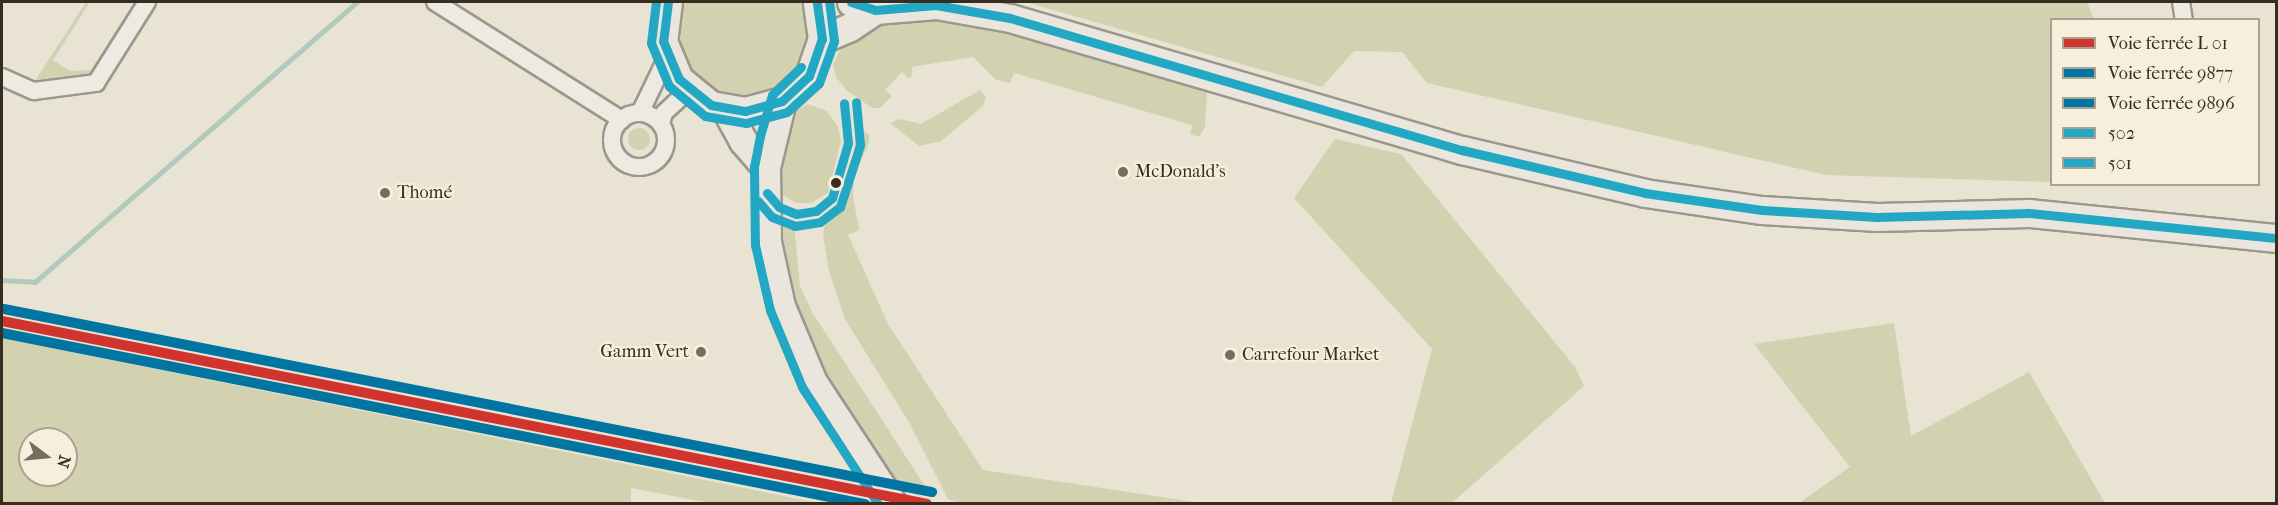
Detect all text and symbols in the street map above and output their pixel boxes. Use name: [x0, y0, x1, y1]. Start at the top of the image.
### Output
legend: [2050, 18, 2260, 186]
text: Voie ferrée L 01: [2108, 33, 2228, 54]
text: Voie ferrée 9877: [2108, 63, 2233, 84]
text: Voie ferrée 9896: [2108, 93, 2235, 114]
text: 502: [2108, 123, 2135, 144]
text: 501: [2108, 153, 2132, 174]
place label: McDonald's: [1135, 161, 1226, 183]
marker: McDonald's: [1116, 165, 1130, 179]
unlabelled marker: [830, 177, 842, 189]
place label: Thomé: [397, 182, 452, 204]
marker: Thomé: [378, 186, 392, 200]
place label: Gamm Vert: [600, 341, 689, 363]
place label: Carrefour Market: [1242, 344, 1379, 366]
marker: Gamm Vert: [694, 345, 708, 359]
marker: Carrefour Market: [1223, 348, 1237, 362]
north arrow: [18, 427, 78, 487]
text: N: [53, 453, 75, 470]

